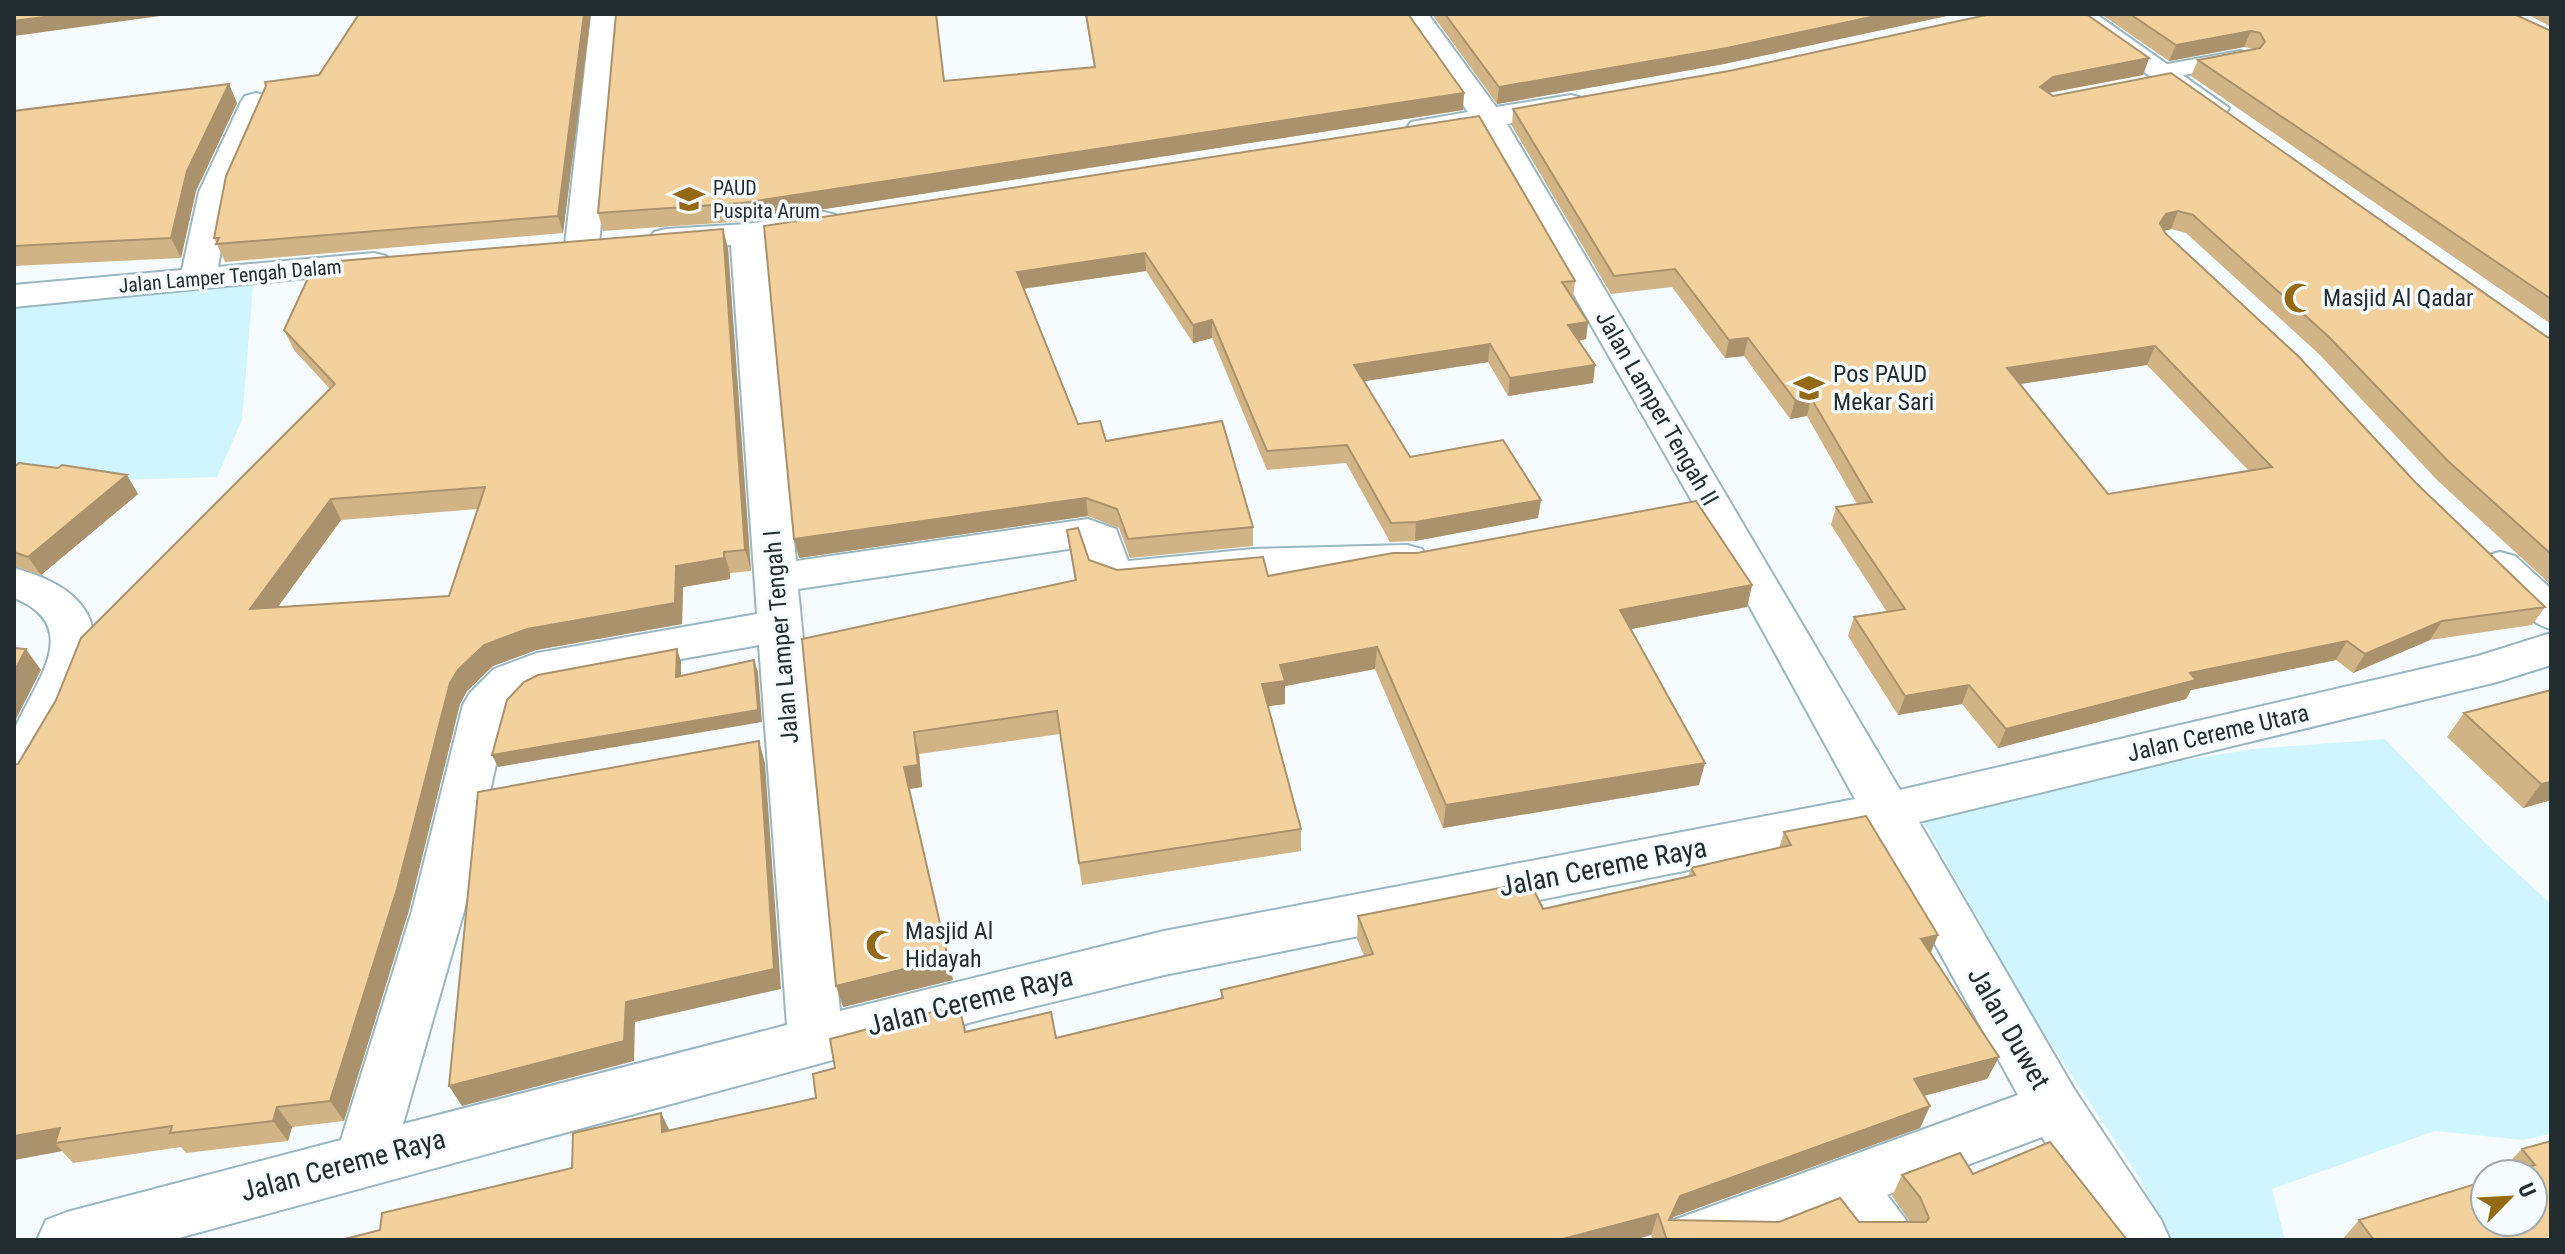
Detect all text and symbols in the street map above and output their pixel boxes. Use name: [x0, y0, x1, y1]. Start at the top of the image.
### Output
place label: PAUD Puspita Arum: [713, 176, 820, 223]
school or university icon: PAUD Puspita Arum: [672, 182, 706, 216]
street label: Jalan Lamper Tengah Dalam: [117, 254, 343, 298]
mosque icon: Masjid Al Qadar: [2282, 281, 2316, 315]
place label: Masjid Al Qadar: [2323, 284, 2473, 312]
street label: Jalan Lamper Tengah II: [1590, 306, 1724, 510]
place label: Pos PAUD Mekar Sari: [1833, 360, 1934, 416]
school or university icon: Pos PAUD Mekar Sari: [1792, 371, 1826, 405]
street label: Jalan Lamper Tengah I: [758, 529, 804, 745]
street label: Jalan Cereme Utara: [2124, 698, 2312, 768]
street label: Jalan Cereme Raya: [1496, 831, 1710, 903]
place label: Masjid Al Hidayah: [905, 917, 993, 973]
mosque icon: Masjid Al Hidayah: [864, 928, 898, 962]
street label: Jalan Cereme Raya: [864, 959, 1076, 1043]
street label: Jalan Duwet: [1961, 961, 2057, 1095]
street label: Jalan Cereme Raya: [237, 1122, 449, 1208]
north arrow: [2469, 1158, 2549, 1238]
text: U: [2513, 1179, 2541, 1201]

